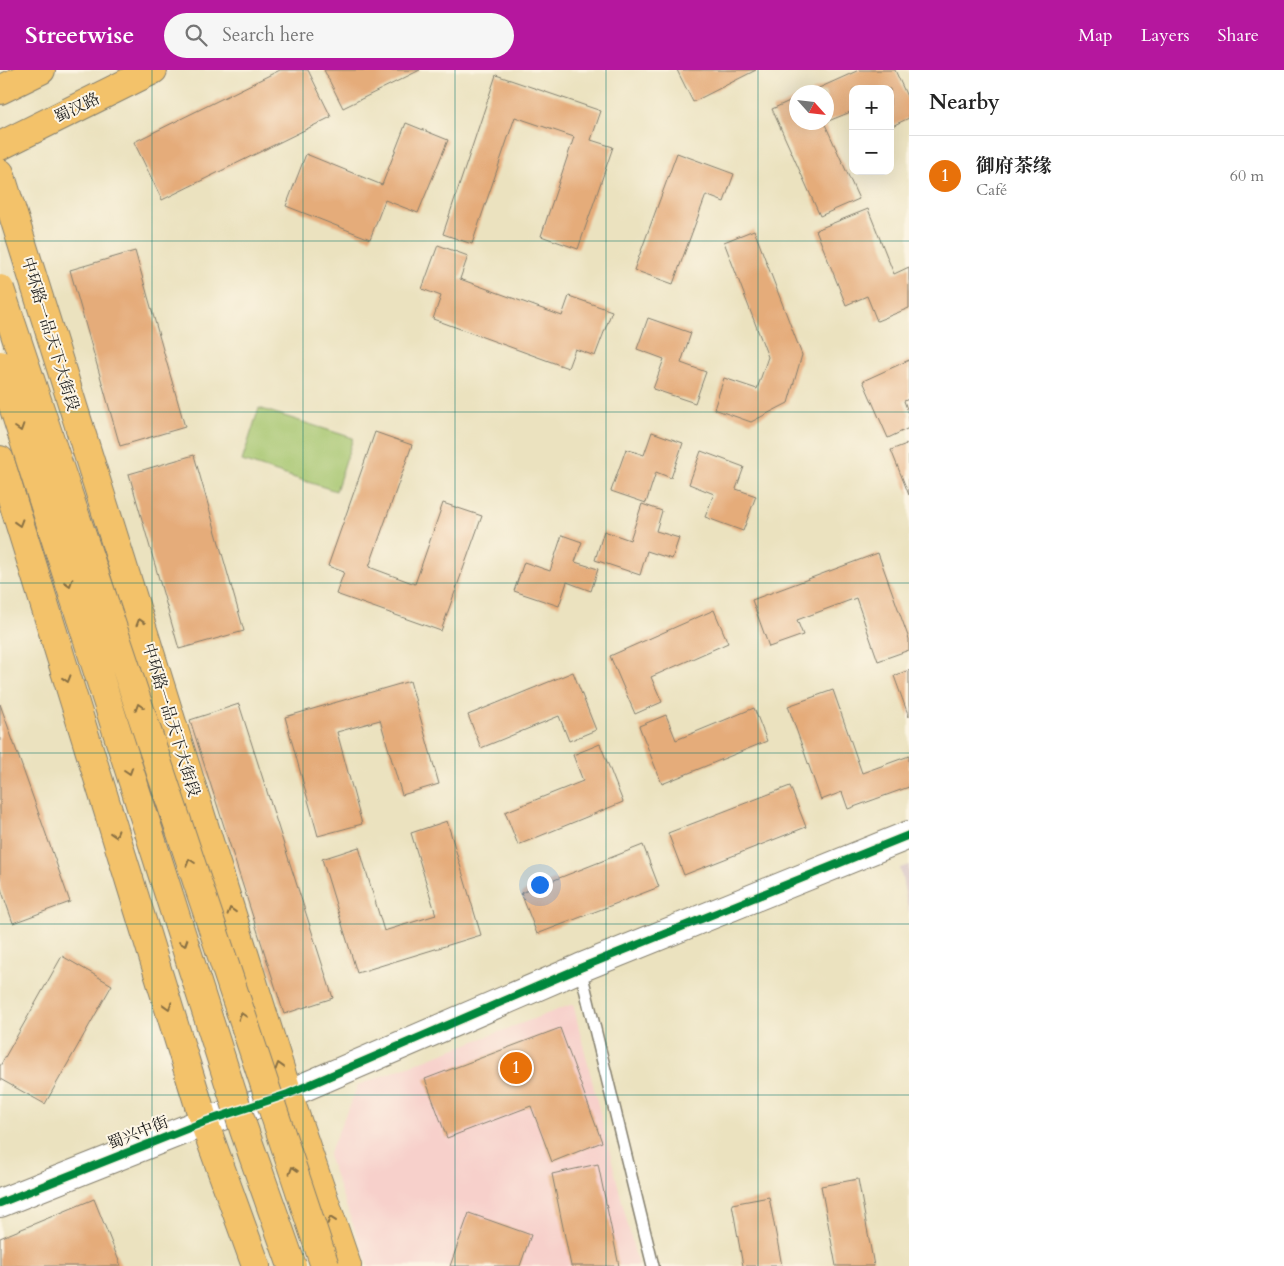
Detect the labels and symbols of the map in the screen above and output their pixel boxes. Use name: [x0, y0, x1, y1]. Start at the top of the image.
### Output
north arrow: [789, 85, 834, 130]
street label: 蜀汉路: [51, 88, 103, 128]
street label: 中环路一品天下大街段: [16, 254, 84, 414]
one-way arrow: [14, 424, 24, 432]
one-way arrow: [14, 519, 24, 527]
one-way arrow: [64, 578, 74, 587]
one-way arrow: [136, 618, 146, 627]
street label: 中环路一品天下大街段: [137, 640, 205, 800]
one-way arrow: [62, 674, 72, 682]
one-way arrow: [135, 704, 145, 712]
one-way arrow: [124, 767, 134, 775]
one-way arrow: [110, 829, 120, 838]
one-way arrow: [186, 858, 196, 866]
your location: [527, 872, 553, 898]
one-way arrow: [226, 907, 236, 915]
one-way arrow: [178, 938, 188, 946]
one-way arrow: [163, 1001, 173, 1010]
one-way arrow: [237, 1012, 247, 1020]
pin: 1: [500, 1049, 532, 1087]
one-way arrow: [275, 1062, 285, 1070]
street label: 蜀兴中街: [104, 1111, 172, 1155]
one-way arrow: [289, 1166, 299, 1175]
one-way arrow: [327, 1216, 337, 1225]

